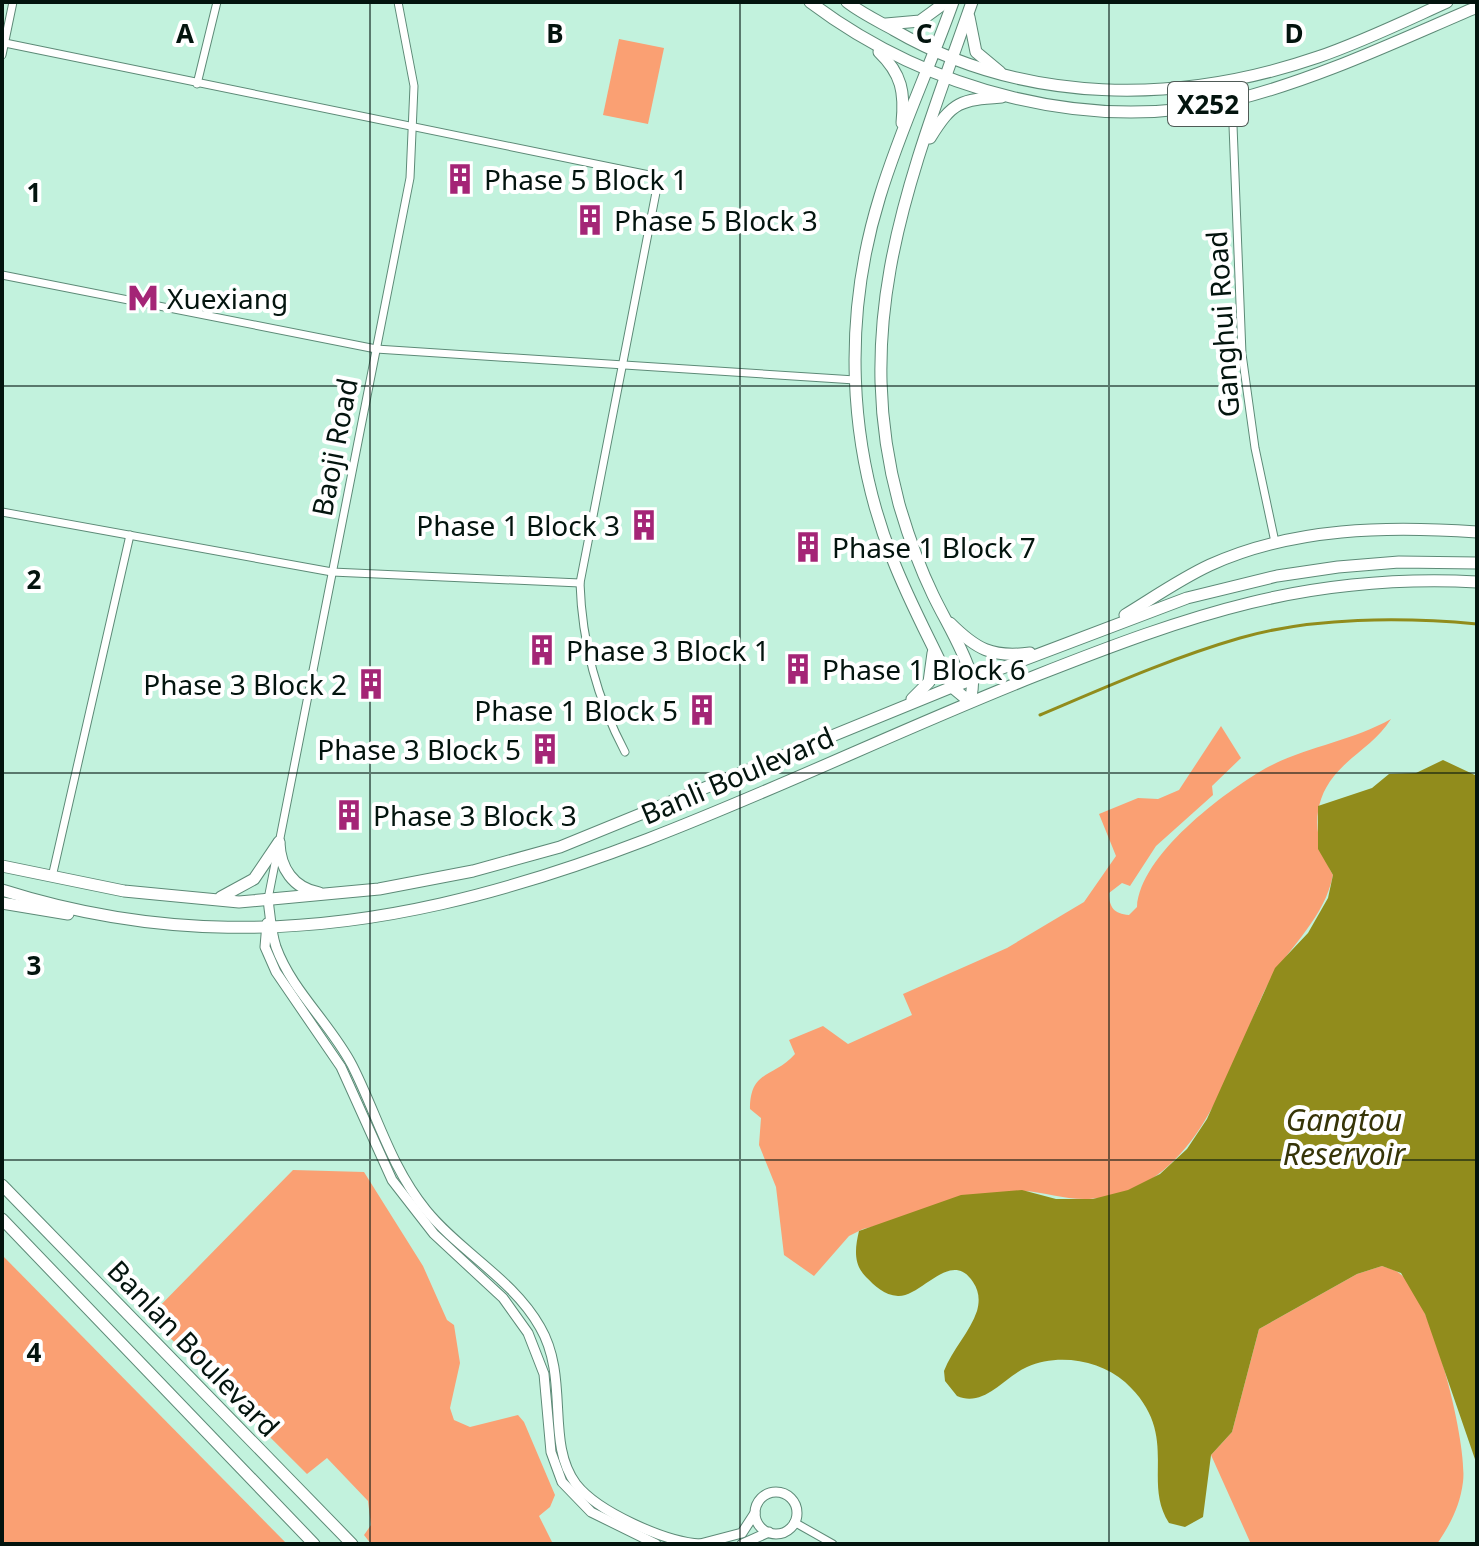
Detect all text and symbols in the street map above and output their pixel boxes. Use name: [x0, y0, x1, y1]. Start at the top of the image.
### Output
text: A: [176, 15, 194, 51]
text: B: [546, 15, 564, 51]
text: C: [916, 15, 932, 51]
text: D: [1284, 15, 1304, 51]
road number: X252: [1168, 82, 1248, 126]
place label: Phase 5 Block 1: [484, 160, 688, 198]
building icon: Phase 5 Block 1: [443, 162, 477, 196]
text: 1: [27, 174, 41, 210]
place label: Phase 5 Block 3: [614, 201, 818, 239]
building icon: Phase 5 Block 3: [573, 203, 607, 237]
street label: Ganghui Road: [1197, 229, 1247, 419]
place label: Xuexiang: [167, 279, 288, 317]
metro station icon: Xuexiang: [126, 281, 160, 315]
street label: Baoji Road: [302, 375, 366, 519]
place label: Phase 1 Block 3: [416, 506, 620, 544]
building icon: Phase 1 Block 3: [627, 508, 661, 542]
place label: Phase 1 Block 7: [832, 528, 1036, 566]
building icon: Phase 1 Block 7: [791, 530, 825, 564]
text: 2: [27, 561, 42, 597]
place label: Phase 3 Block 1: [566, 631, 770, 669]
building icon: Phase 3 Block 1: [525, 633, 559, 667]
place label: Phase 1 Block 6: [822, 650, 1026, 688]
building icon: Phase 1 Block 6: [781, 652, 815, 686]
place label: Phase 3 Block 2: [143, 665, 347, 703]
building icon: Phase 3 Block 2: [354, 667, 388, 701]
place label: Phase 1 Block 5: [474, 691, 678, 729]
building icon: Phase 1 Block 5: [685, 693, 719, 727]
street label: Banli Boulevard: [635, 717, 839, 833]
place label: Phase 3 Block 5: [317, 730, 521, 768]
building icon: Phase 3 Block 5: [528, 732, 562, 766]
place label: Phase 3 Block 3: [373, 796, 577, 834]
building icon: Phase 3 Block 3: [332, 798, 366, 832]
text: 3: [27, 947, 41, 983]
water label: Gangtou Reservoir: [1283, 1099, 1406, 1174]
street label: Banlan Boulevard: [100, 1251, 288, 1445]
text: 4: [27, 1334, 42, 1370]

